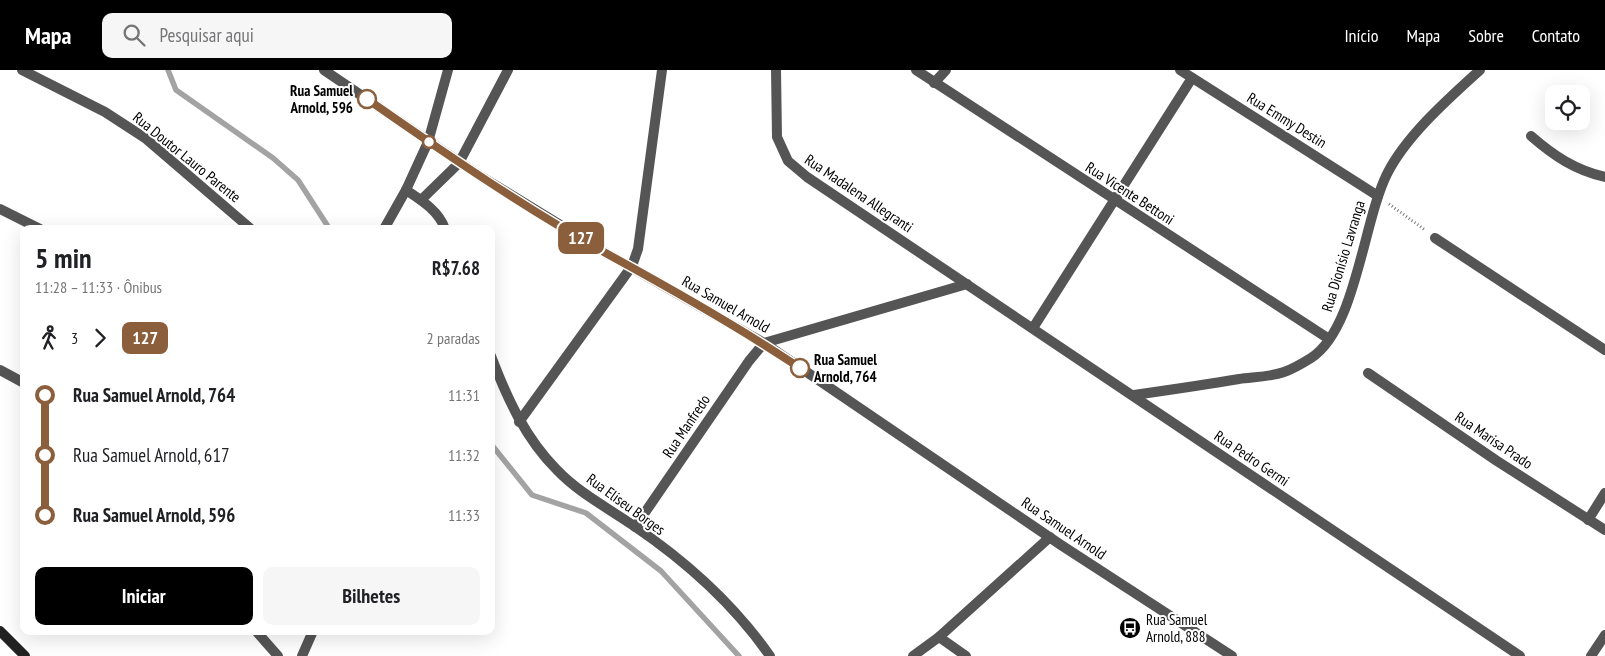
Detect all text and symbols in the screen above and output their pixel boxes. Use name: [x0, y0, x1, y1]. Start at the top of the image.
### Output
search box: [102, 13, 452, 58]
text: Mapa: [25, 20, 72, 51]
icon: search: [120, 21, 148, 49]
text: Pesquisar aqui: [160, 23, 254, 47]
text: Início: [1344, 24, 1378, 47]
text: Mapa: [1406, 24, 1440, 47]
text: Sobre: [1468, 24, 1504, 47]
text: Contato: [1532, 24, 1580, 47]
place label: Rua Samuel Arnold, 596: [289, 81, 353, 117]
map controls: [1545, 85, 1590, 130]
button: locate: [1545, 85, 1590, 130]
street label: Rua Emmy Destin: [1244, 88, 1330, 152]
marker: Rua Samuel Arnold, 596: [357, 89, 377, 109]
street label: Rua Doutor Lauro Parente: [129, 108, 245, 206]
unlabelled marker: [422, 135, 436, 149]
street label: Rua Madalena Allegranti: [801, 150, 917, 236]
street label: Rua Vicente Bettoni: [1082, 157, 1178, 229]
street label: Rua Dionísio Lavranga: [1317, 198, 1369, 314]
line badge: 127: [552, 222, 610, 254]
text: 127: [568, 226, 594, 249]
text: 5 min: [35, 239, 92, 276]
text: R$7.68: [432, 256, 480, 280]
street label: Rua Samuel Arnold: [679, 271, 773, 337]
text: 11:28 – 11:33 · Ônibus: [35, 277, 162, 297]
icon: walk: [35, 324, 63, 352]
icon: forward: [86, 324, 114, 352]
text: 127: [132, 326, 158, 349]
text: 3: [71, 328, 78, 348]
text: 2 paradas: [427, 328, 480, 348]
place label: Rua Samuel Arnold, 764: [813, 350, 877, 386]
marker: Rua Samuel Arnold, 764: [790, 358, 810, 378]
text: Rua Samuel Arnold, 764: [73, 383, 235, 407]
text: 11:31: [448, 385, 480, 405]
street label: Rua Manfredo: [658, 391, 714, 461]
street label: Rua Marisa Prado: [1452, 407, 1536, 473]
street label: Rua Pedro Germi: [1211, 426, 1293, 490]
text: Rua Samuel Arnold, 617: [73, 443, 230, 467]
text: 11:32: [448, 445, 480, 465]
street label: Rua Eliseu Borges: [583, 469, 669, 539]
street label: Rua Samuel Arnold: [1018, 493, 1110, 563]
text: Rua Samuel Arnold, 596: [73, 503, 235, 527]
text: 11:33: [448, 505, 480, 525]
button: Iniciar: [35, 567, 253, 625]
button: Bilhetes: [263, 567, 480, 625]
place label: Rua Samuel Arnold, 888: [1146, 610, 1208, 646]
bus stop icon: Rua Samuel Arnold, 888: [1118, 616, 1142, 640]

